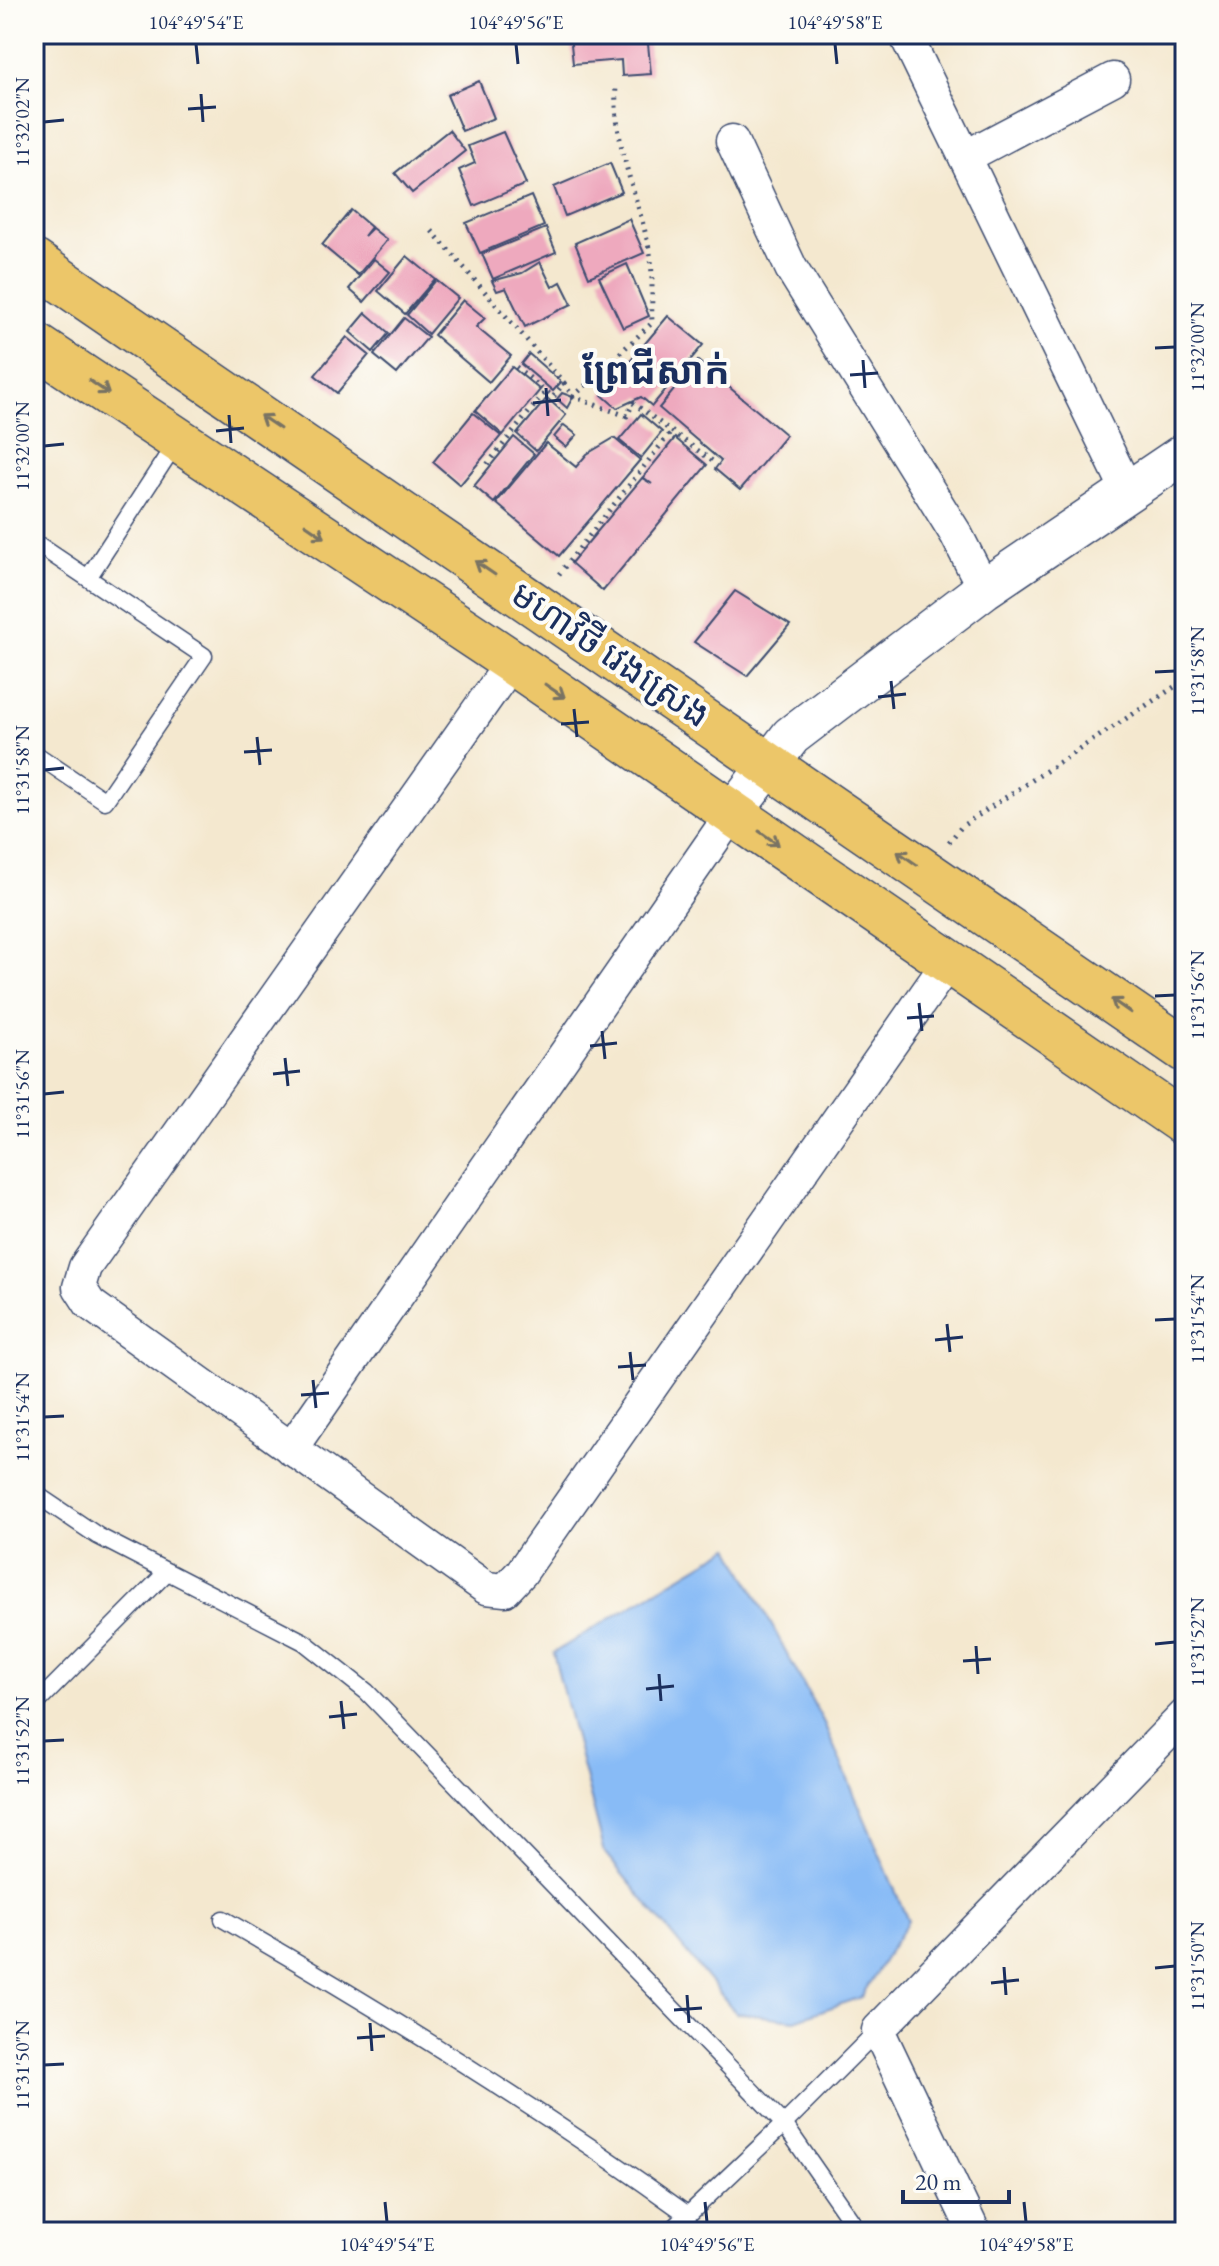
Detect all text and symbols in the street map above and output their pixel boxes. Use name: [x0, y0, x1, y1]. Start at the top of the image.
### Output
text: 104°49'54"E: [149, 9, 243, 35]
text: 104°49'56"E: [469, 9, 563, 35]
text: 104°49'58"E: [788, 9, 882, 35]
text: 11°32'02"N: [9, 77, 35, 167]
text: 11°32'00"N: [1184, 302, 1210, 392]
district label: ព្រែជីសាក់: [582, 346, 730, 395]
one-way arrow: [87, 379, 110, 395]
text: 11°32'00"N: [9, 401, 35, 491]
one-way arrow: [259, 414, 281, 430]
one-way arrow: [304, 523, 326, 539]
one-way arrow: [474, 560, 497, 576]
street label: មហាវិថី វេងស្រេង: [502, 570, 720, 738]
text: 11°31'58"N: [1184, 626, 1210, 716]
one-way arrow: [543, 683, 565, 699]
text: 11°31'58"N: [9, 725, 35, 815]
one-way arrow: [758, 830, 780, 846]
one-way arrow: [896, 850, 918, 866]
text: 11°31'56"N: [1184, 950, 1210, 1040]
one-way arrow: [1110, 998, 1132, 1014]
text: 11°31'56"N: [9, 1049, 35, 1139]
text: 11°31'54"N: [1184, 1274, 1210, 1364]
text: 11°31'54"N: [9, 1372, 35, 1462]
text: 11°31'52"N: [1184, 1597, 1210, 1687]
text: 11°31'52"N: [9, 1696, 35, 1786]
text: 11°31'50"N: [1184, 1921, 1210, 2011]
text: 11°31'50"N: [9, 2020, 35, 2110]
scale bar: [903, 2154, 1009, 2204]
text: 20 m: [915, 2166, 962, 2197]
text: 104°49'54"E: [340, 2231, 434, 2257]
text: 104°49'56"E: [660, 2231, 754, 2257]
text: 104°49'58"E: [979, 2231, 1073, 2257]

